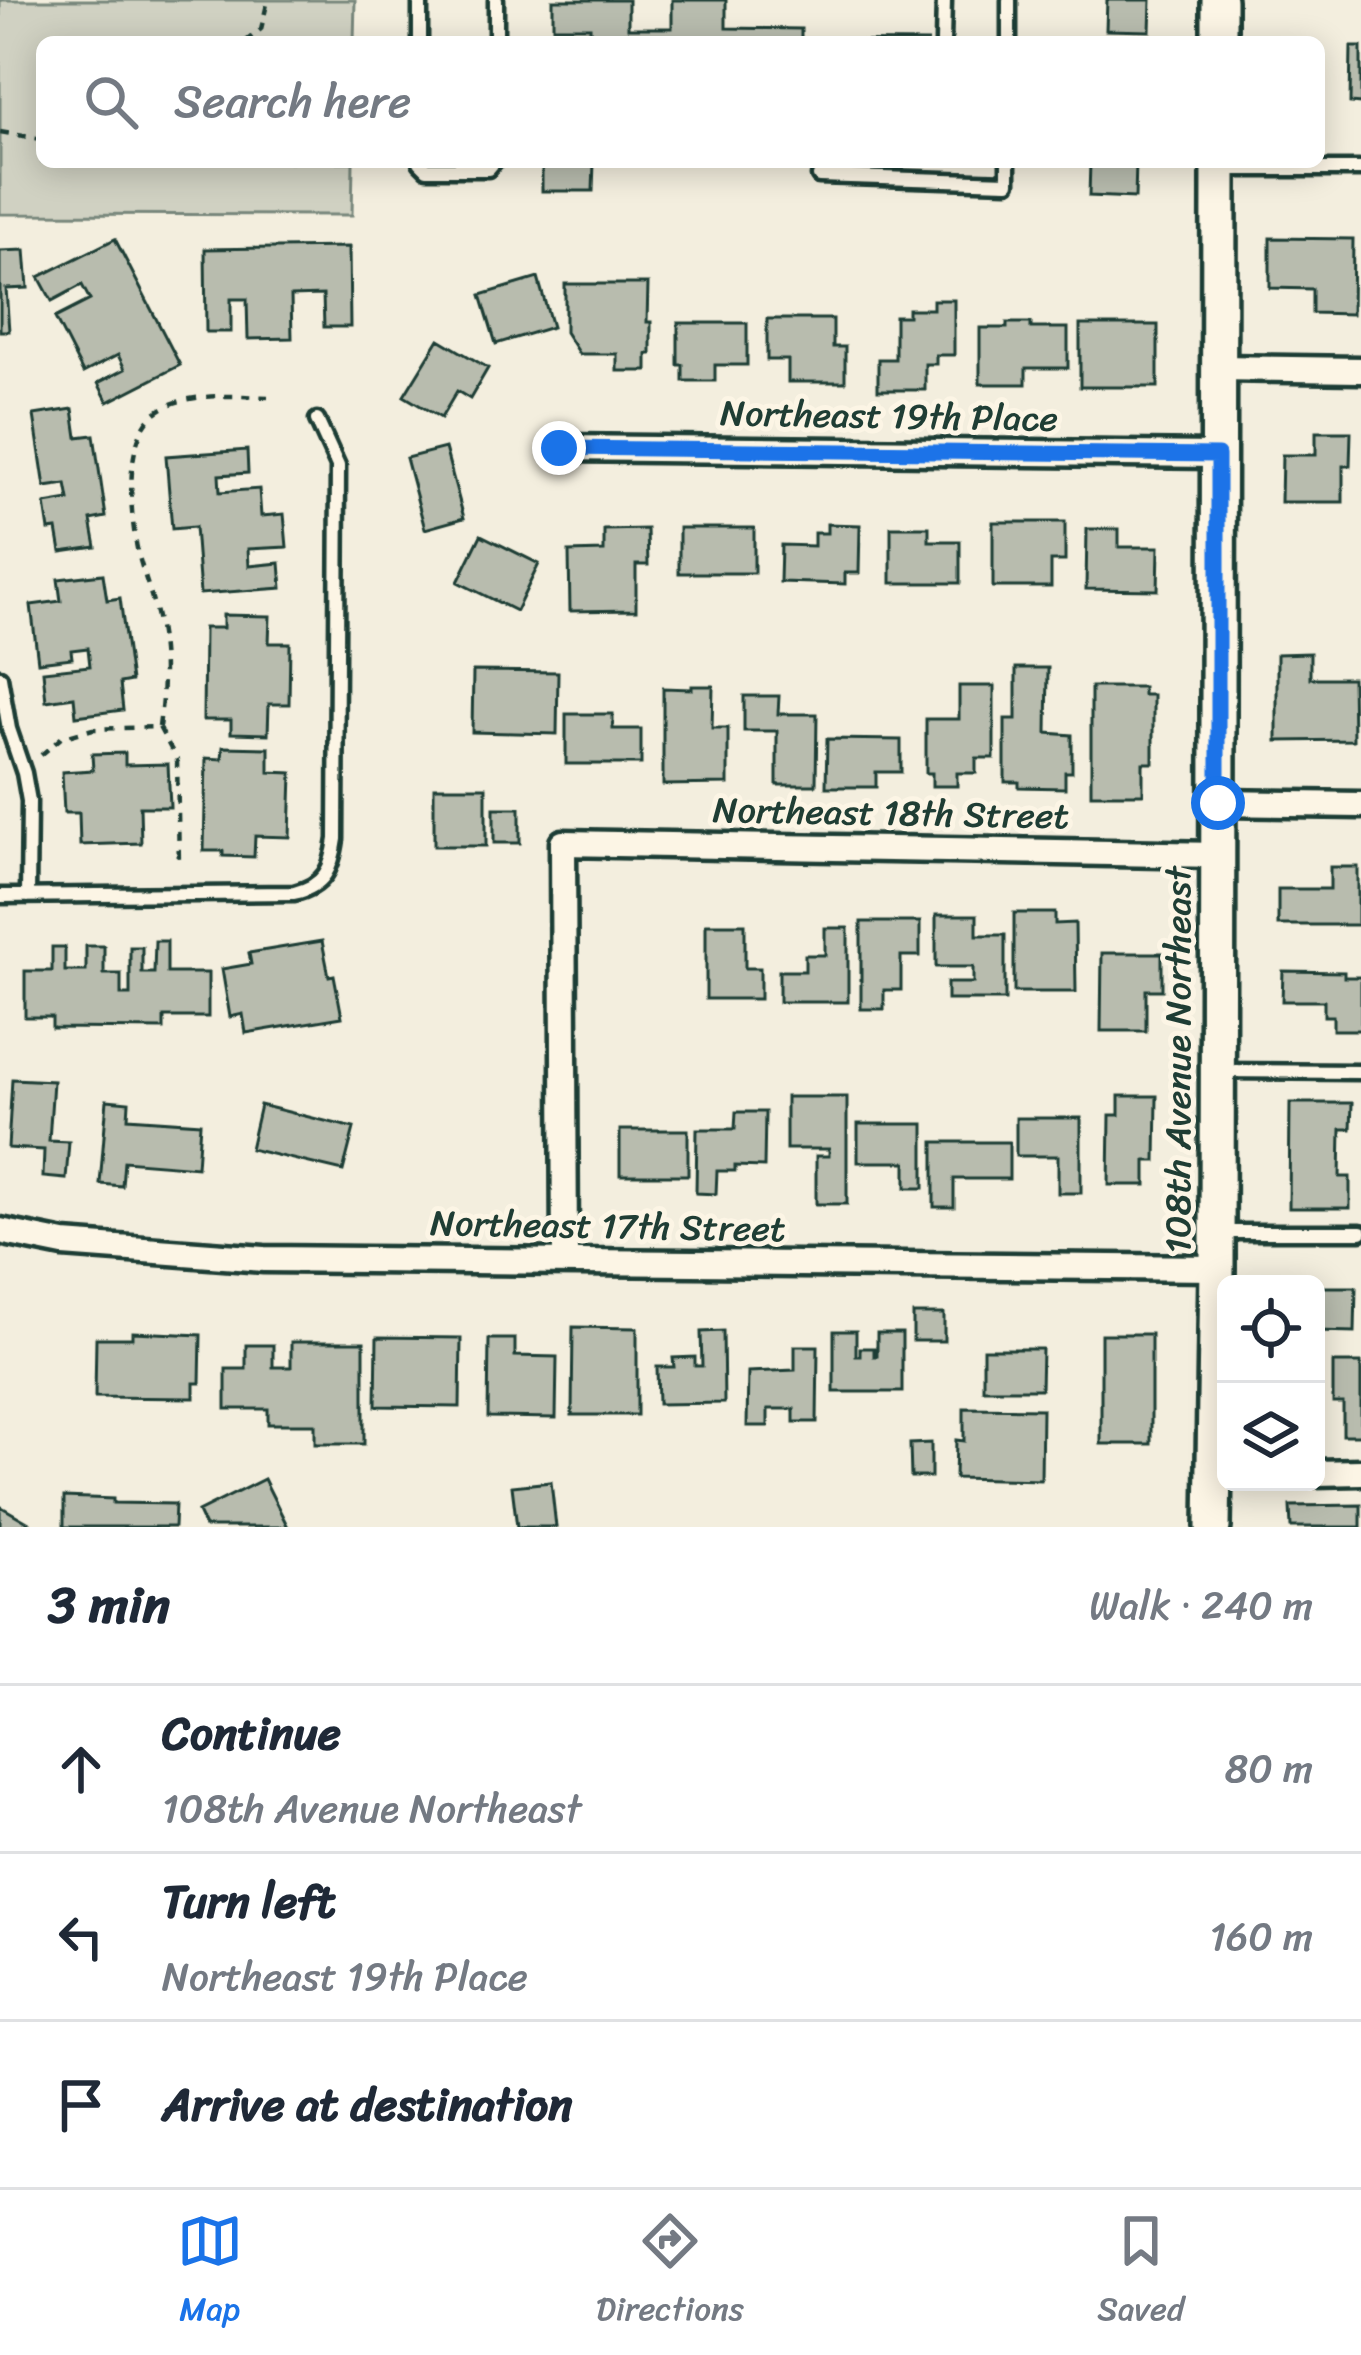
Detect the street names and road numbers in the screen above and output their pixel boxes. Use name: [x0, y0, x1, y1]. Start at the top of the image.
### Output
street label: Northeast 19th Place: [720, 381, 1058, 451]
street label: Northeast 18th Street: [712, 778, 1070, 848]
street label: 108th Avenue Northeast: [1146, 865, 1210, 1254]
street label: Northeast 17th Street: [430, 1191, 786, 1261]

